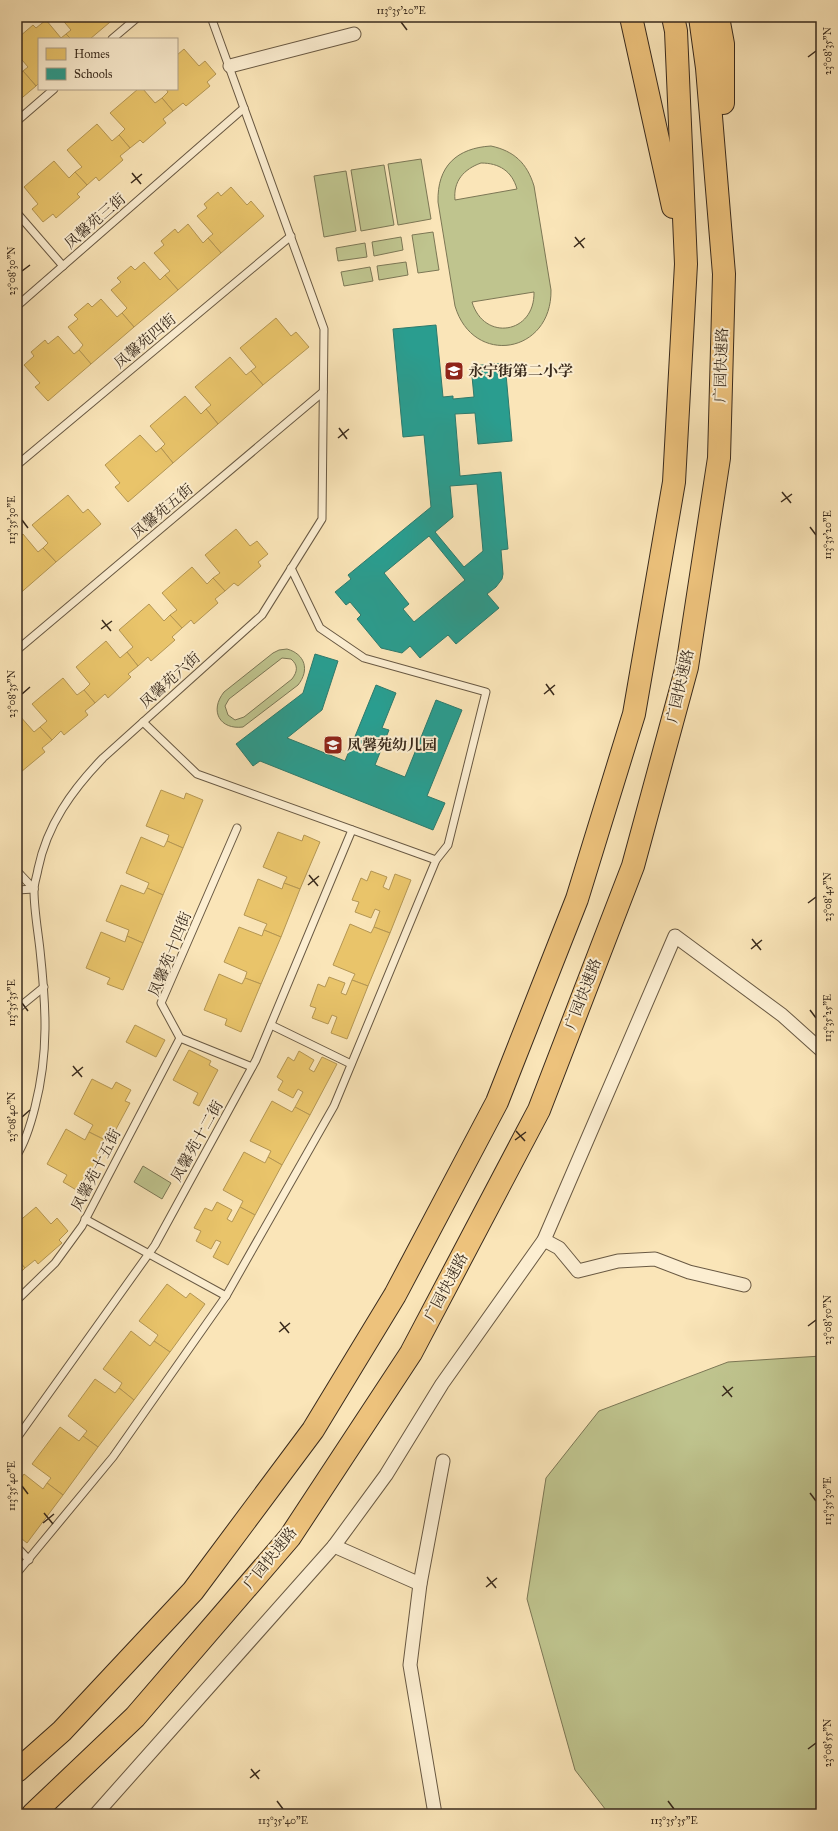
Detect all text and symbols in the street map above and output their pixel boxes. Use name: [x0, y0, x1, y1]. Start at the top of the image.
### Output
text: 113°35'20"E: [376, 5, 426, 17]
text: 23°08'35"N: [822, 27, 834, 75]
legend: [38, 38, 178, 90]
text: Homes: [74, 47, 110, 61]
text: Schools: [74, 67, 112, 81]
street label: 凤馨苑三街: [61, 190, 129, 252]
text: 23°08'30"N: [6, 246, 18, 296]
street label: 凤馨苑四街: [110, 310, 180, 372]
street label: 广园快速路: [711, 327, 731, 403]
school or university icon: 永宁街第二小学: [443, 360, 465, 382]
place label: 永宁街第二小学: [468, 362, 573, 380]
street label: 凤馨苑五街: [127, 480, 197, 542]
text: 113°35'30"E: [6, 496, 18, 544]
text: 113°35'20"E: [822, 510, 834, 560]
street label: 广园快速路: [663, 647, 697, 725]
street label: 凤馨苑六街: [136, 648, 204, 712]
text: 23°08'35"N: [6, 670, 18, 718]
school or university icon: 凤馨苑幼儿园: [322, 734, 344, 756]
place label: 凤馨苑幼儿园: [347, 736, 437, 754]
text: 23°08'45"N: [822, 872, 834, 922]
street label: 凤馨苑十四街: [145, 909, 195, 999]
street label: 广园快速路: [561, 956, 605, 1032]
text: 113°35'35"E: [6, 979, 18, 1027]
text: 113°35'25"E: [822, 994, 834, 1042]
text: 23°08'40"N: [6, 1091, 18, 1142]
street label: 凤馨苑十二街: [167, 1097, 227, 1185]
street label: 凤馨苑十五街: [68, 1126, 124, 1214]
street label: 广园快速路: [420, 1250, 472, 1324]
text: 23°08'50"N: [822, 1295, 834, 1345]
text: 113°35'40"E: [6, 1461, 18, 1511]
text: 113°35'30"E: [822, 1477, 834, 1525]
street label: 广园快速路: [239, 1523, 301, 1593]
text: 23°08'55"N: [822, 1718, 834, 1767]
text: 113°35'40"E: [258, 1815, 308, 1827]
text: 113°35'35"E: [650, 1815, 698, 1827]

